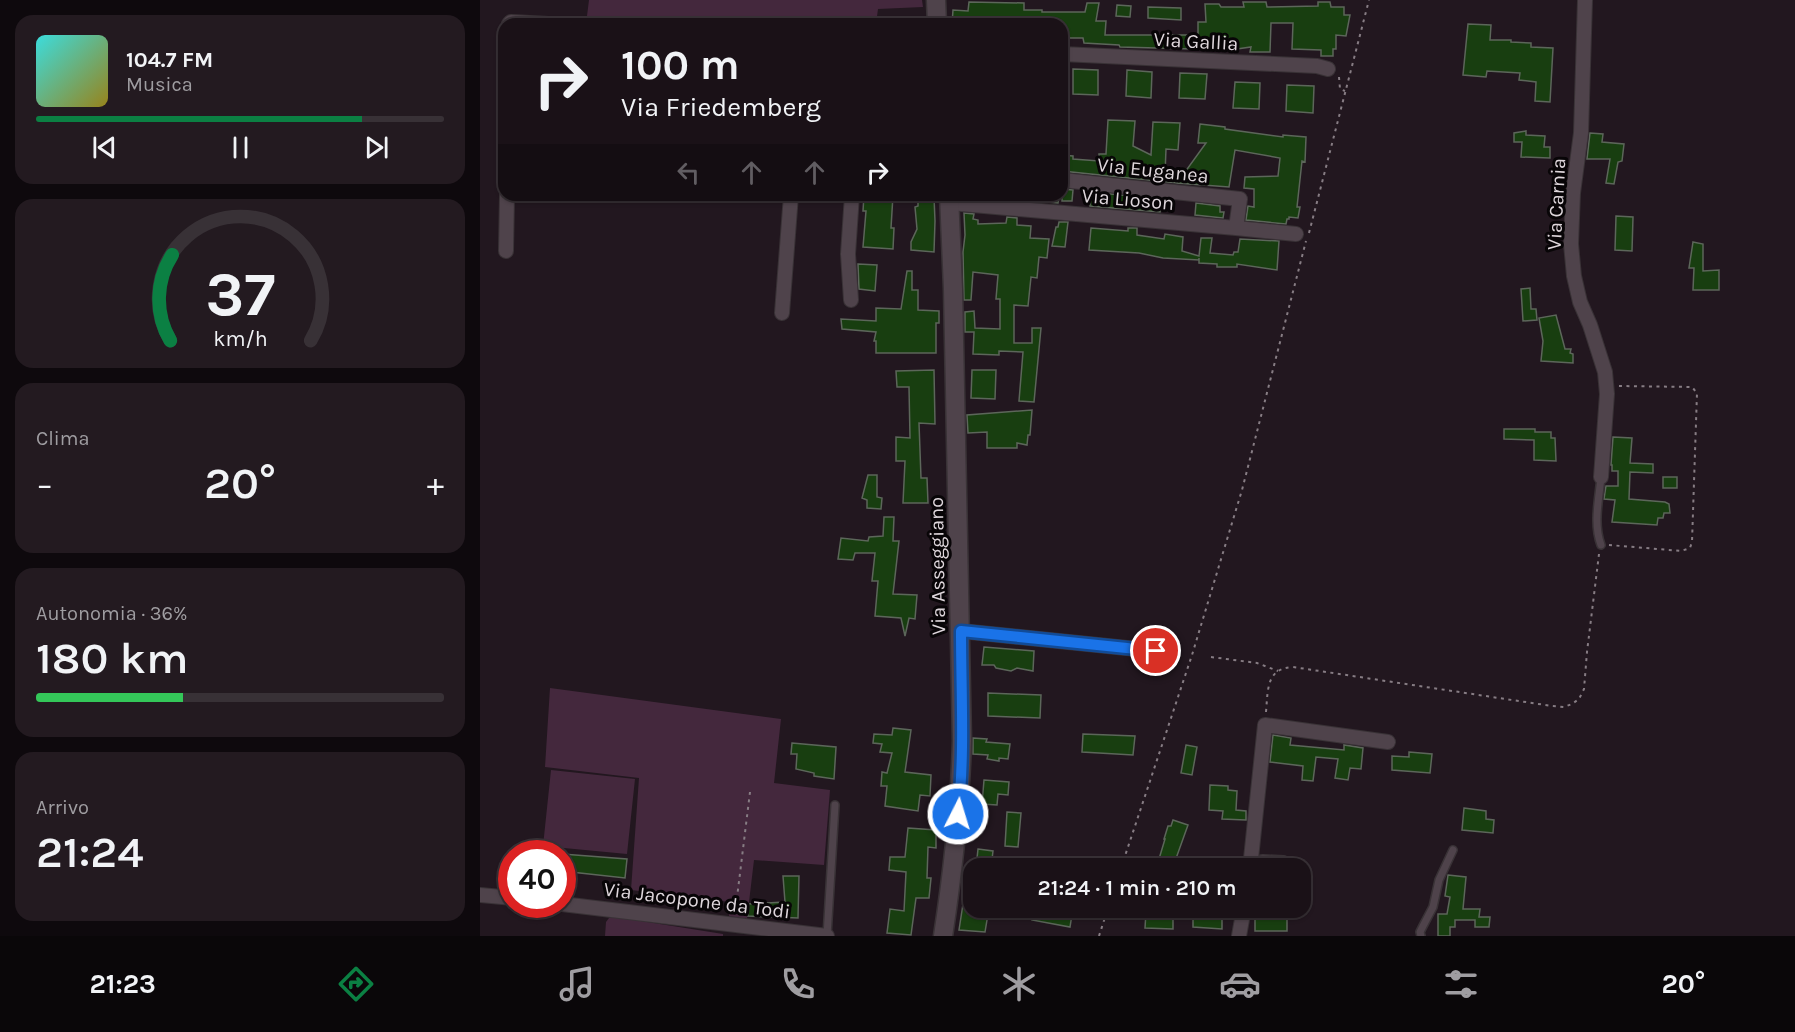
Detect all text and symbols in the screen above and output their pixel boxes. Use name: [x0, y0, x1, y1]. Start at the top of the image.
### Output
street label: Via Gallia: [1153, 28, 1239, 55]
text: 100 m: [621, 40, 740, 90]
icon: right: [522, 42, 600, 120]
text: 104.7 FM: [126, 47, 213, 73]
text: Musica: [126, 73, 193, 96]
text: Via Friedemberg: [621, 91, 821, 123]
icon: previous: [88, 131, 121, 164]
icon: pause: [224, 131, 257, 164]
icon: next: [360, 131, 393, 164]
street label: Via Euganea: [1096, 153, 1210, 188]
icon: left: [672, 156, 705, 189]
icon: ahead: [735, 156, 768, 189]
icon: ahead: [798, 156, 831, 189]
icon: right: [861, 156, 894, 189]
street label: Via Carnia: [1543, 157, 1570, 251]
street label: Via Lioson: [1081, 184, 1175, 215]
text: 37: [205, 258, 275, 331]
text: km/h: [213, 326, 267, 351]
text: Clima: [36, 427, 90, 450]
text: 20°: [204, 457, 276, 509]
text: −: [36, 465, 53, 503]
text: +: [427, 465, 444, 503]
street label: Via Asseggiano: [925, 497, 950, 635]
text: Autonomia · 36%: [36, 602, 188, 625]
pin: [1130, 625, 1181, 676]
text: 180 km: [36, 632, 188, 684]
icon: arrive: [1139, 634, 1172, 667]
position arrow: [926, 782, 990, 846]
text: Arrivo: [36, 796, 89, 819]
text: 21:24: [36, 826, 144, 878]
speed limit sign: 40: [498, 840, 576, 918]
text: 21:24 · 1 min · 210 m: [1038, 875, 1236, 901]
street label: Via Jacopone da Todi: [602, 878, 792, 923]
icon: directions: [335, 963, 377, 1005]
icon: music: [556, 963, 598, 1005]
icon: phone: [777, 963, 819, 1005]
icon: climate: [998, 963, 1040, 1005]
icon: car: [1219, 963, 1261, 1005]
icon: filters: [1440, 963, 1482, 1005]
text: 21:23: [90, 968, 156, 1000]
text: 20°: [1661, 968, 1705, 1000]

